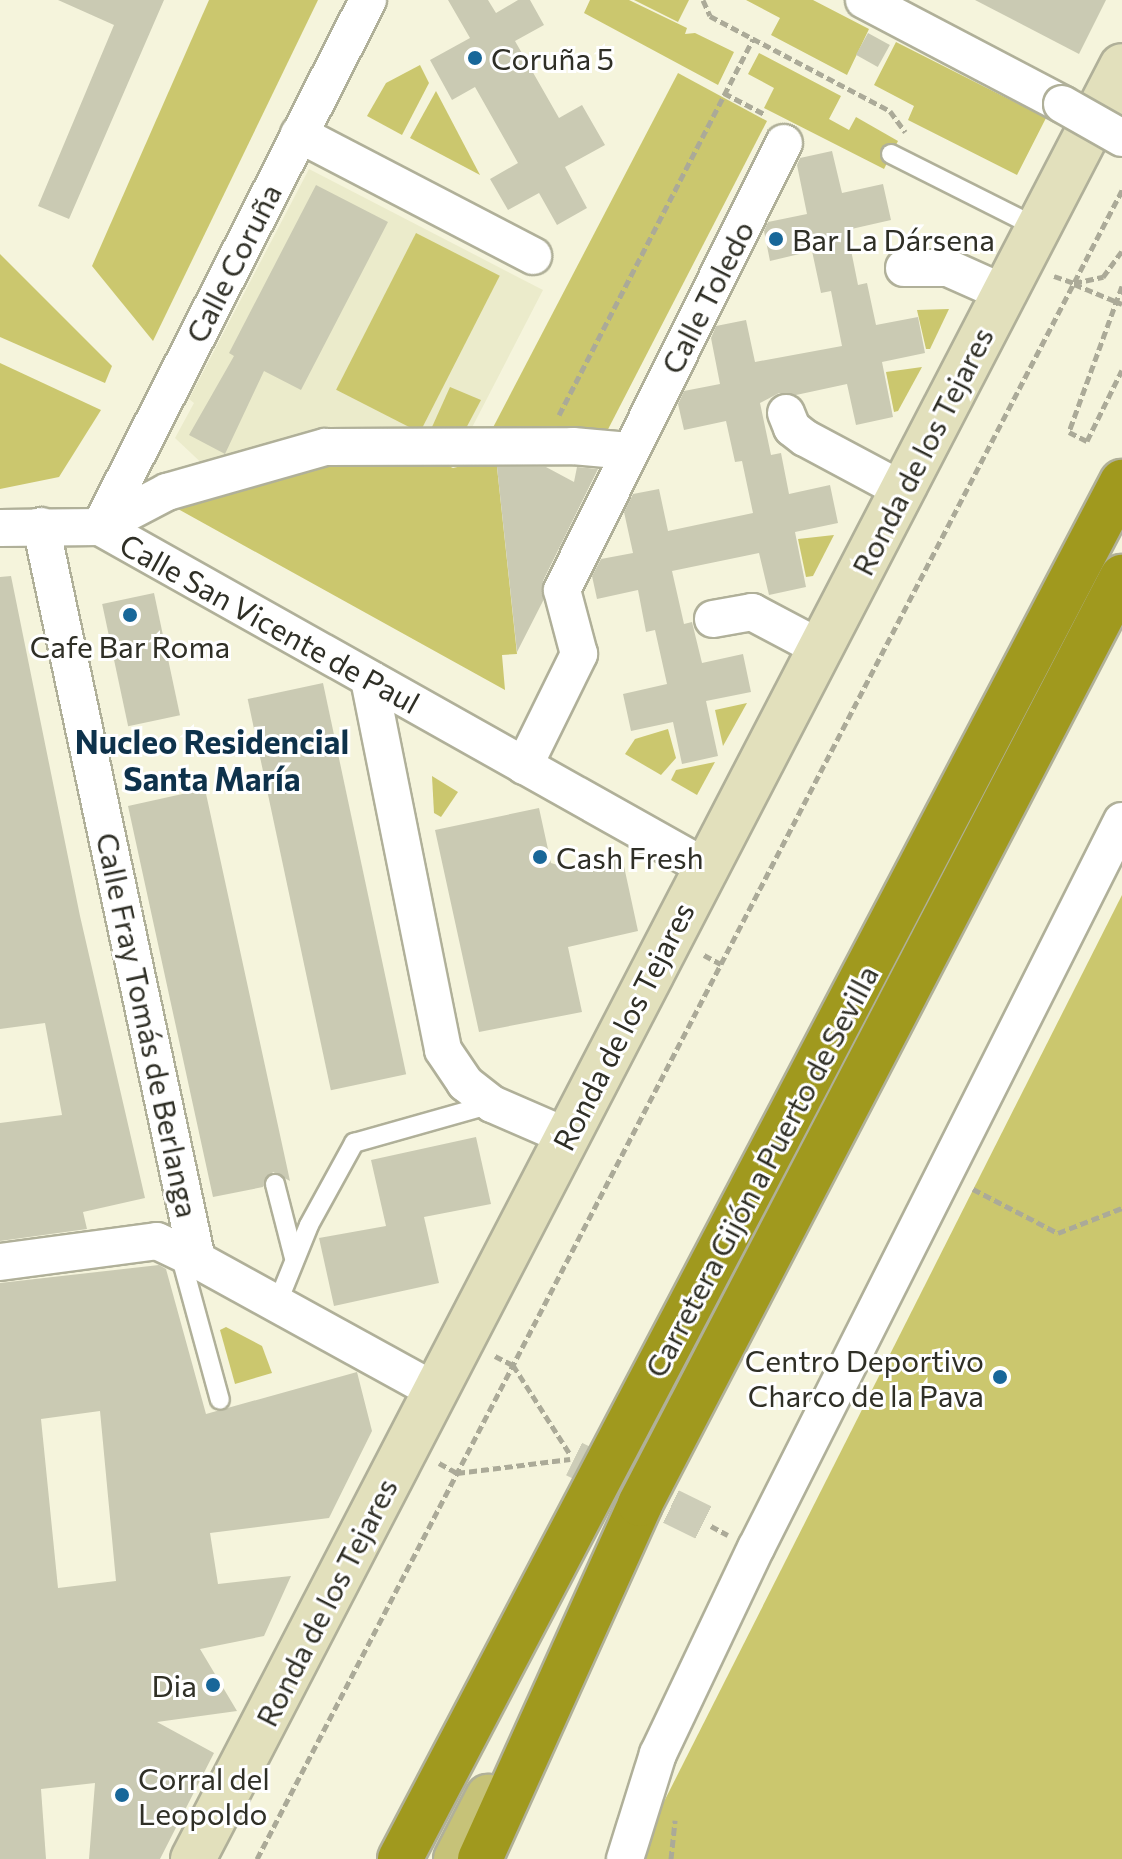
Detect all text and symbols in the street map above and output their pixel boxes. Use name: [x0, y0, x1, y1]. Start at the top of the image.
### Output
place label: Coruña 5: [491, 40, 614, 76]
marker: Coruña 5: [466, 49, 484, 67]
street label: Calle Coruña: [178, 178, 288, 348]
street label: Calle Toledo: [653, 215, 761, 379]
place label: Bar La Dársena: [792, 221, 995, 257]
marker: Bar La Dársena: [767, 230, 785, 248]
street label: Ronda de los Tejares: [844, 321, 1000, 581]
street label: Calle San Vicente de Paul: [114, 526, 426, 720]
marker: Cafe Bar Roma: [121, 606, 139, 624]
place label: Cafe Bar Roma: [30, 628, 230, 664]
district label: Nucleo Residencial Santa María: [75, 723, 349, 798]
street label: Calle Fray Tomás de Berlanga: [90, 829, 206, 1221]
place label: Cash Fresh: [556, 839, 704, 875]
marker: Cash Fresh: [531, 848, 549, 866]
street label: Ronda de los Tejares: [545, 896, 701, 1156]
street label: Carretera Gijón a Puerto de Sevilla: [637, 959, 885, 1383]
place label: Centro Deportivo Charco de la Pava: [745, 1342, 984, 1412]
marker: Centro Deportivo Charco de la Pava: [991, 1368, 1009, 1386]
street label: Ronda de los Tejares: [248, 1472, 404, 1732]
place label: Dia: [152, 1667, 197, 1703]
marker: Dia: [204, 1676, 222, 1694]
place label: Corral del Leopoldo: [138, 1760, 270, 1830]
marker: Corral del Leopoldo: [113, 1786, 131, 1804]

